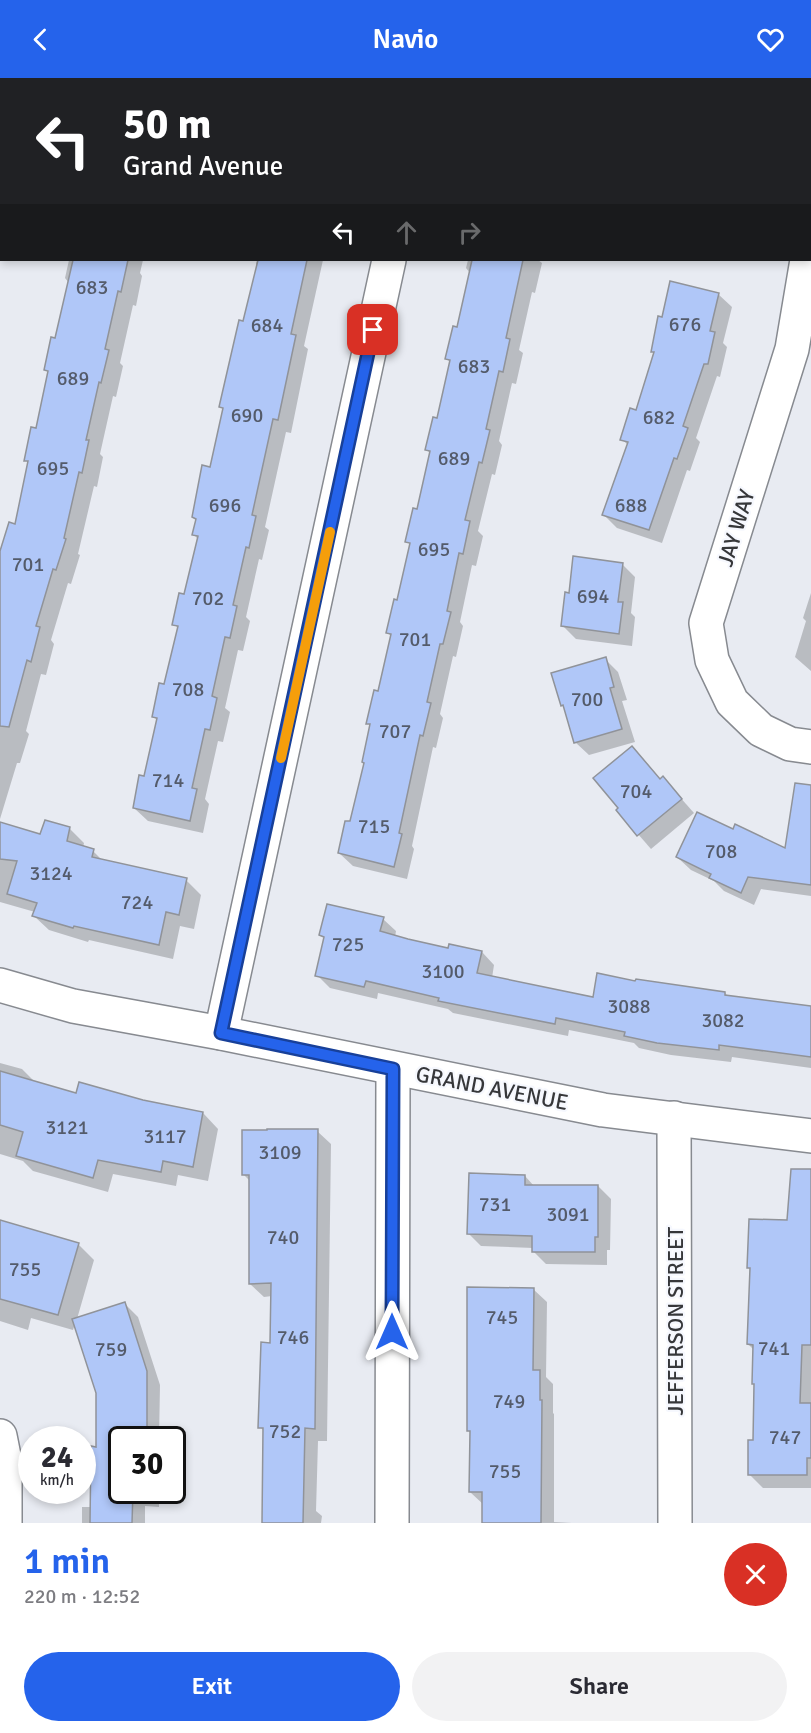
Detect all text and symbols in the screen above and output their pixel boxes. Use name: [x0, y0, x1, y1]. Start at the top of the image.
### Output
icon: back: [24, 23, 57, 56]
text: Navio: [373, 23, 438, 56]
icon: heart: [754, 23, 787, 56]
text: 50 m: [123, 99, 212, 150]
icon: left: [24, 102, 102, 180]
text: Grand Avenue: [123, 150, 283, 183]
icon: left: [327, 216, 360, 249]
icon: ahead: [390, 216, 423, 249]
icon: right: [453, 216, 486, 249]
house number: 683: [76, 275, 108, 300]
pin: [347, 304, 398, 355]
house number: 676: [669, 312, 701, 337]
house number: 684: [251, 313, 283, 338]
icon: arrive: [356, 313, 389, 346]
house number: 683: [458, 354, 490, 379]
house number: 689: [57, 366, 89, 391]
house number: 690: [231, 403, 263, 428]
house number: 682: [643, 405, 675, 430]
house number: 689: [438, 446, 470, 471]
house number: 695: [37, 456, 69, 481]
street label: JAY WAY: [712, 486, 760, 570]
house number: 696: [209, 493, 241, 518]
house number: 688: [615, 493, 647, 518]
house number: 695: [418, 537, 450, 562]
house number: 701: [12, 552, 44, 577]
house number: 694: [577, 584, 609, 609]
house number: 702: [192, 586, 224, 611]
house number: 701: [399, 627, 431, 652]
house number: 708: [172, 677, 204, 702]
house number: 700: [571, 687, 603, 712]
house number: 707: [379, 719, 411, 744]
house number: 714: [152, 768, 184, 793]
house number: 704: [620, 779, 652, 804]
house number: 715: [358, 814, 390, 839]
house number: 708: [705, 839, 737, 864]
house number: 3124: [29, 861, 73, 886]
house number: 724: [121, 890, 153, 915]
house number: 725: [332, 932, 364, 957]
house number: 3100: [421, 959, 465, 984]
house number: 3088: [607, 994, 651, 1019]
house number: 3082: [701, 1008, 745, 1033]
street label: GRAND AVENUE: [414, 1060, 570, 1116]
house number: 3121: [45, 1115, 89, 1140]
house number: 3117: [143, 1124, 187, 1149]
house number: 3109: [258, 1140, 302, 1165]
house number: 731: [479, 1192, 511, 1217]
house number: 3091: [546, 1202, 590, 1227]
house number: 740: [267, 1225, 299, 1250]
street label: JEFFERSON STREET: [662, 1226, 689, 1415]
house number: 755: [9, 1257, 41, 1282]
position arrow: [360, 1300, 424, 1364]
house number: 745: [486, 1305, 518, 1330]
house number: 746: [277, 1325, 309, 1350]
house number: 741: [758, 1336, 790, 1361]
house number: 759: [95, 1337, 127, 1362]
house number: 749: [493, 1389, 525, 1414]
house number: 752: [269, 1419, 301, 1444]
house number: 747: [769, 1425, 801, 1450]
speed limit sign: 30: [108, 1426, 186, 1504]
text: 24: [41, 1439, 73, 1476]
house number: 755: [489, 1459, 521, 1484]
text: km/h: [40, 1471, 74, 1489]
text: 1 min: [24, 1539, 110, 1584]
button: close: [724, 1543, 787, 1606]
text: 220 m · 12:52: [24, 1584, 140, 1609]
button: Exit: [24, 1652, 400, 1721]
button: Share: [412, 1652, 787, 1721]

